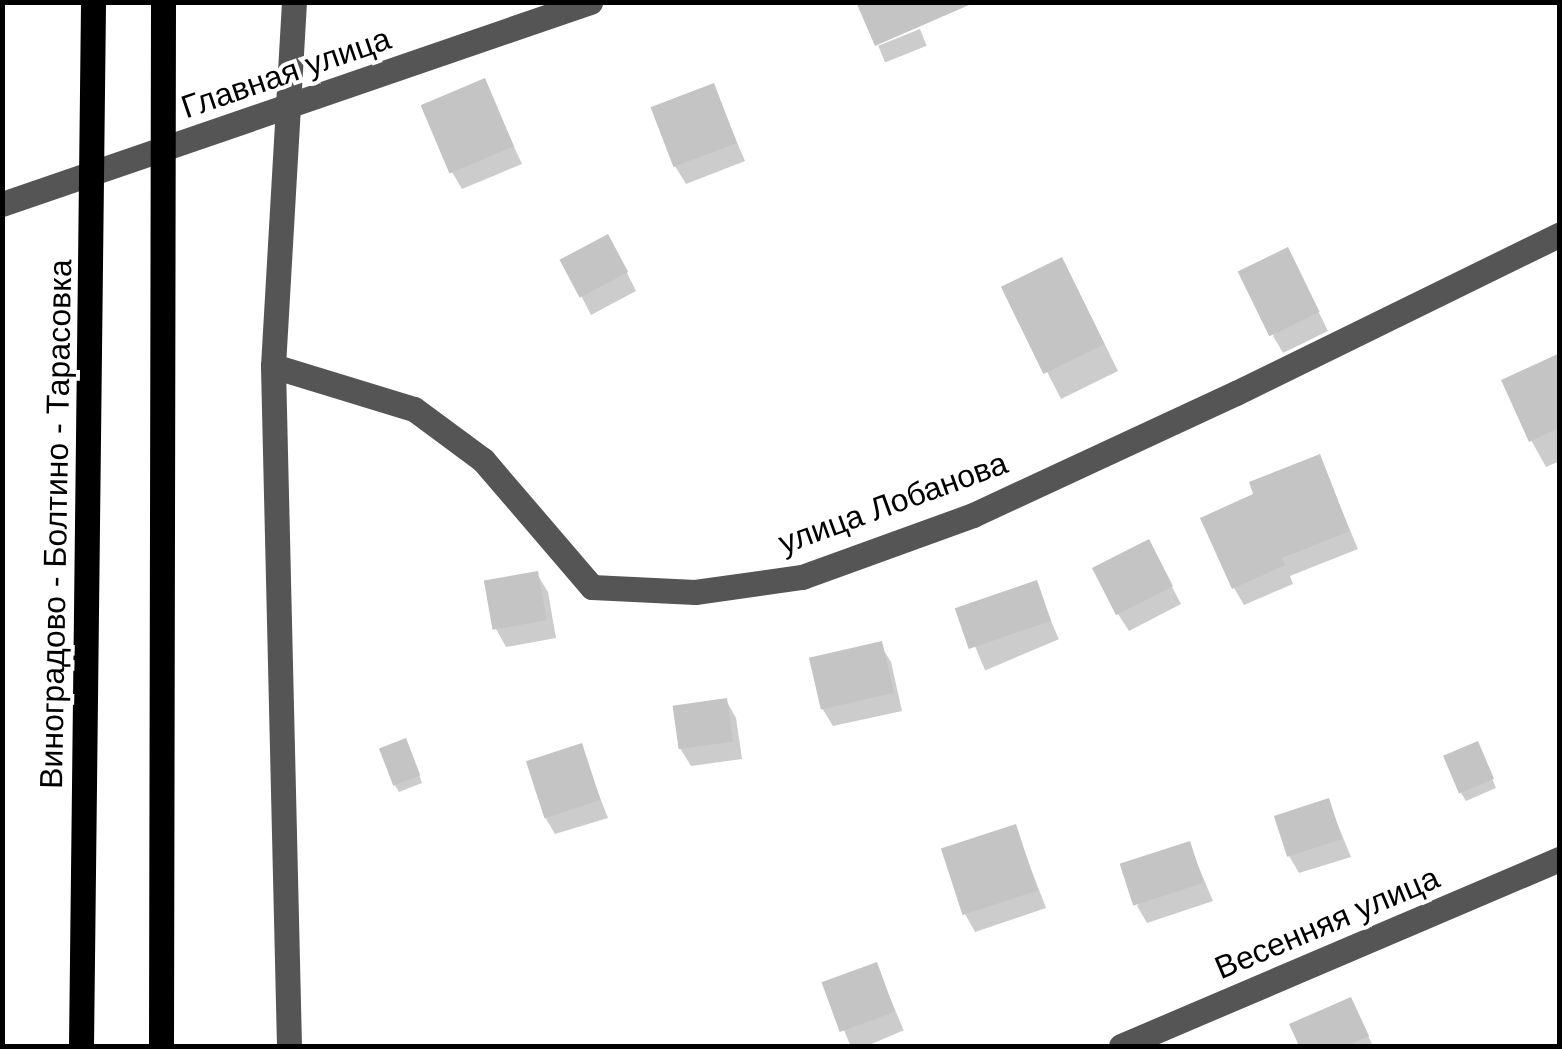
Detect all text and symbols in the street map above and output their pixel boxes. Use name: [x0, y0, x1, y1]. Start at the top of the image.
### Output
street label: Главная улица: [176, 19, 396, 127]
street label: Виноградово - Болтино - Тарасовка: [32, 259, 80, 789]
street label: улица Лобанова: [773, 444, 1013, 562]
street label: Весенняя улица: [1209, 858, 1445, 988]

